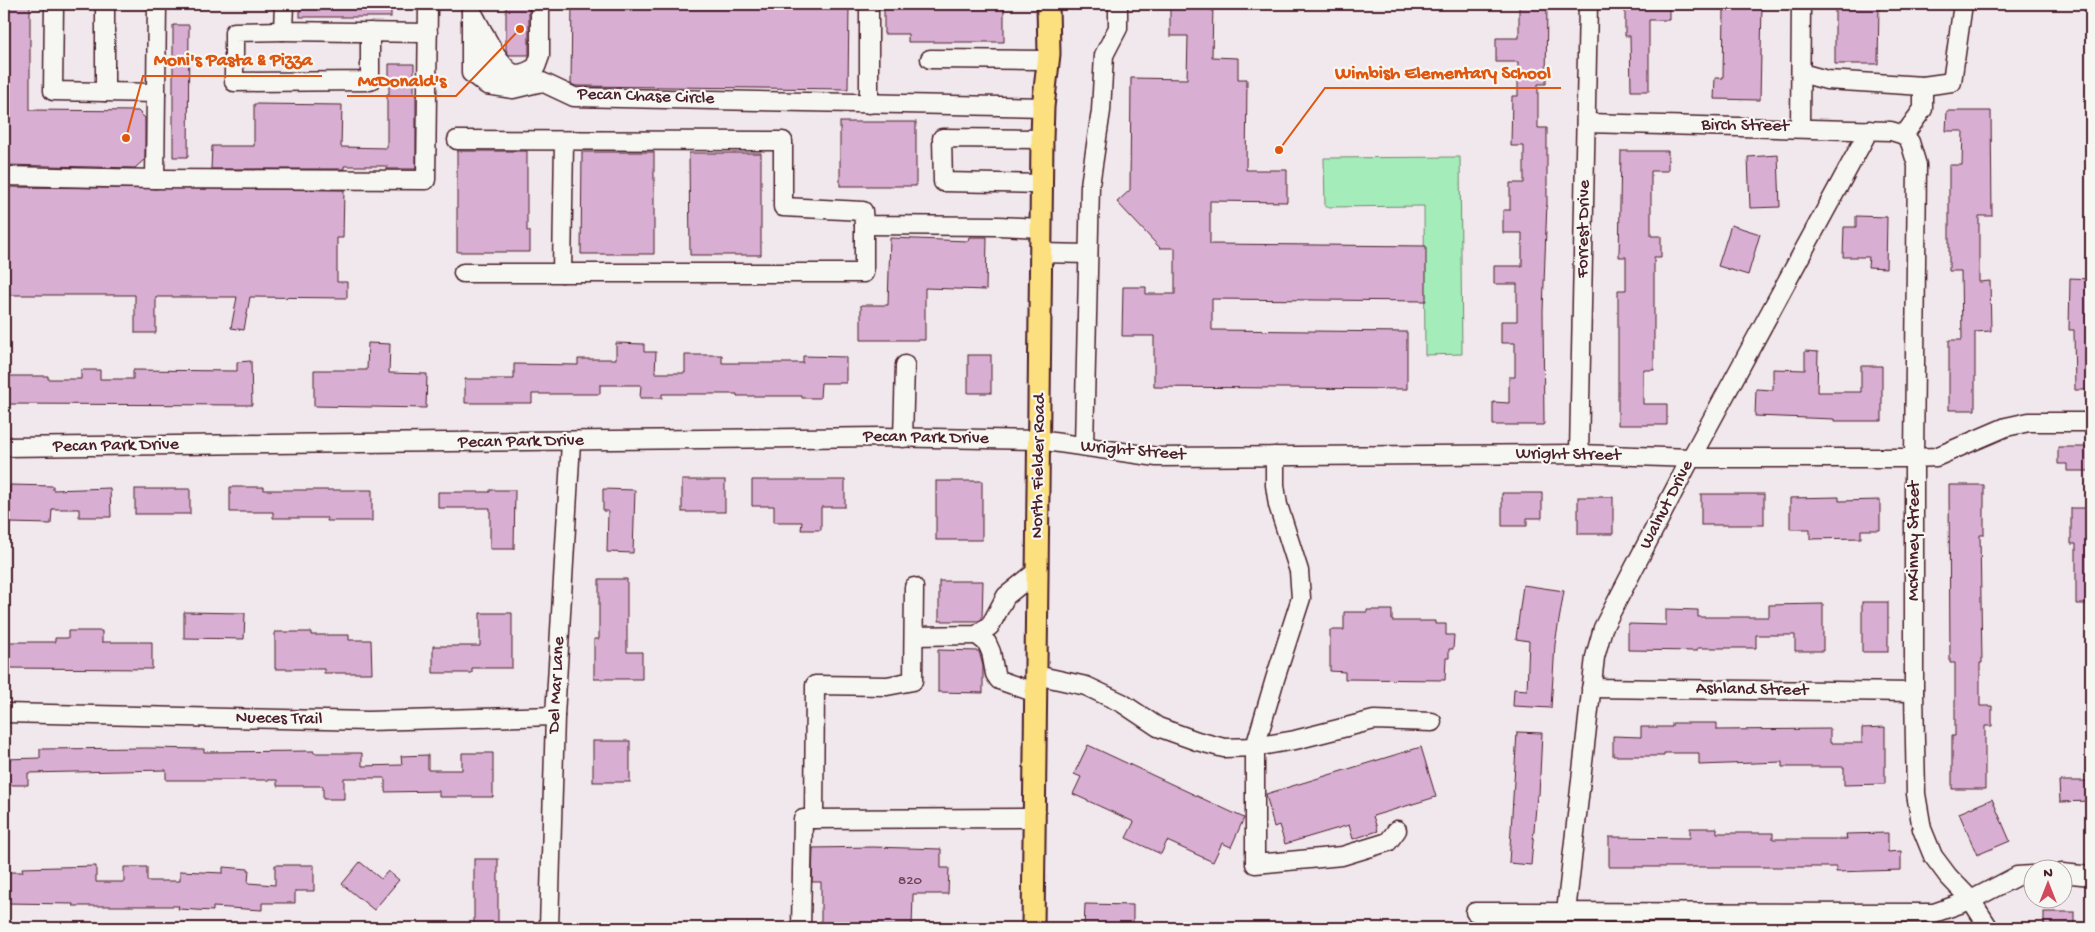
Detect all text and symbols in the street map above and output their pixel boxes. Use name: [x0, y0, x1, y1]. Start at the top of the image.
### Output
callout: Moni's Pasta & Pizza: [143, 42, 322, 76]
text: Moni's Pasta & Pizza: [154, 50, 314, 73]
callout: Wimbish Elementary School: [1325, 54, 1561, 88]
callout: McDonald's: [347, 62, 456, 96]
text: Wimbish Elementary School: [1334, 63, 1551, 86]
text: McDonald's: [358, 71, 447, 94]
street label: Pecan Chase Circle: [576, 84, 716, 110]
street label: Birch Street: [1700, 115, 1791, 137]
street label: Forrest Drive: [1573, 179, 1595, 279]
street label: North Fielder Road: [1027, 392, 1051, 539]
street label: Pecan Park Drive: [862, 426, 990, 450]
street label: Pecan Park Drive: [457, 430, 585, 454]
street label: Pecan Park Drive: [52, 434, 180, 458]
street label: Wright Street: [1080, 436, 1188, 466]
street label: Wright Street: [1515, 444, 1622, 466]
street label: Walnut Drive: [1636, 456, 1699, 553]
street label: McKinney Street: [1904, 479, 1925, 601]
street label: Del Mar Lane: [544, 635, 570, 735]
street label: Ashland Street: [1696, 679, 1810, 702]
street label: Nueces Trail: [235, 708, 323, 730]
north arrow: [2022, 860, 2072, 910]
text: N: [2043, 865, 2053, 882]
house number: 820: [898, 872, 923, 890]

